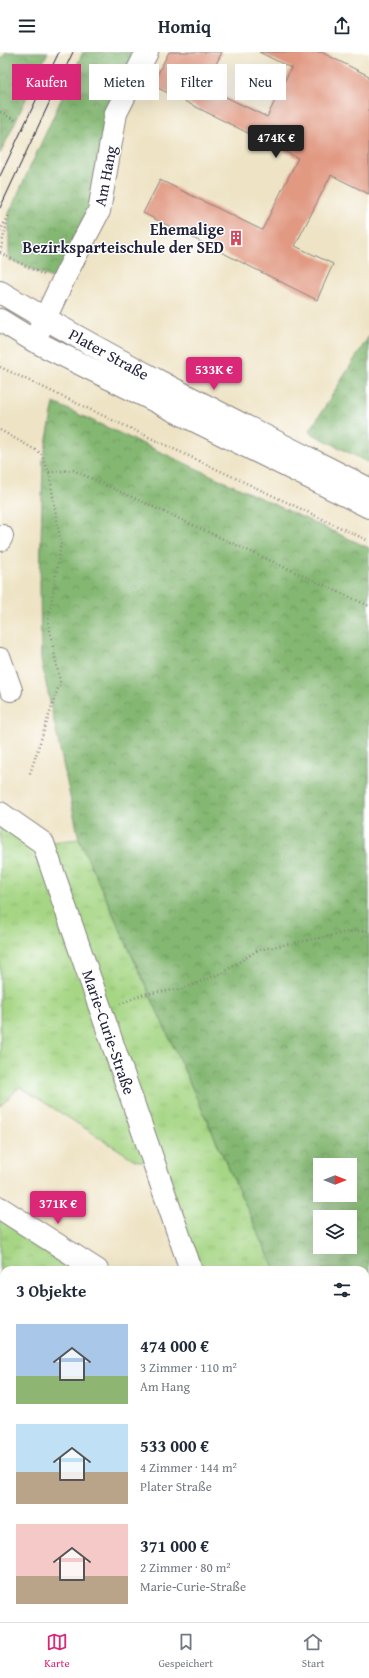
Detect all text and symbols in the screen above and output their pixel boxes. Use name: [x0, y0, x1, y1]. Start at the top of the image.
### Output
text: Homiq: [158, 13, 211, 40]
icon: menu: [16, 15, 38, 37]
icon: share: [331, 15, 353, 37]
chip: Kaufen: [12, 64, 81, 100]
chip: Mieten: [89, 64, 159, 100]
chip: Filter: [167, 64, 227, 100]
chip: Neu: [235, 64, 286, 100]
pin: 474K €: [243, 125, 309, 159]
text: 474K €: [257, 128, 295, 147]
street label: Am Hang: [87, 144, 123, 208]
place label: Ehemalige Bezirksparteischule der SED: [23, 217, 224, 259]
building icon: Ehemalige Bezirksparteischule der SED: [227, 229, 245, 247]
street label: Plater Straße: [65, 322, 153, 386]
pin: 533K €: [181, 357, 247, 391]
text: 533K €: [195, 360, 233, 379]
street label: Marie-Curie-Straße: [76, 966, 142, 1098]
north arrow: [313, 1158, 357, 1202]
map controls: [313, 1158, 357, 1254]
pin: 371K €: [25, 1191, 91, 1225]
text: 371K €: [39, 1194, 77, 1213]
button: layers: [313, 1210, 357, 1254]
text: 3 Objekte: [16, 1278, 86, 1303]
icon: filters: [331, 1279, 353, 1301]
text: 474 000 €: [140, 1333, 209, 1358]
icon: home: [48, 1340, 96, 1388]
text: 3 Zimmer · 110 m²: [140, 1358, 237, 1377]
text: Am Hang: [140, 1377, 190, 1396]
text: 533 000 €: [140, 1433, 209, 1458]
icon: home: [48, 1440, 96, 1488]
text: 4 Zimmer · 144 m²: [140, 1458, 237, 1477]
text: Plater Straße: [140, 1477, 212, 1496]
text: 371 000 €: [140, 1533, 209, 1558]
icon: home: [48, 1540, 96, 1588]
text: 2 Zimmer · 80 m²: [140, 1558, 231, 1577]
text: Marie-Curie-Straße: [140, 1577, 246, 1596]
tab: Karte: [44, 1631, 70, 1671]
tab: Gespeichert: [158, 1631, 213, 1671]
tab: Start: [302, 1631, 325, 1671]

